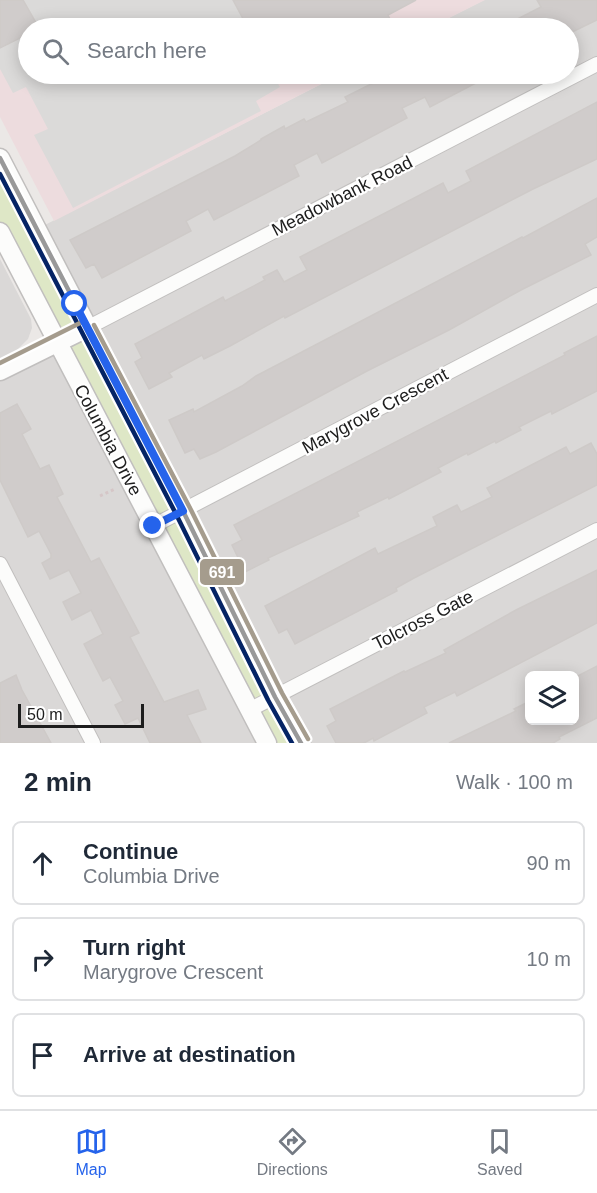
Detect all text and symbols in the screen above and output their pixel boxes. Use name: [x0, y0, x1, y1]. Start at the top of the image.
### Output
search box: [18, 18, 579, 84]
icon: search: [39, 35, 72, 68]
text: Search here: [87, 38, 207, 63]
street label: Meadowbank Road: [268, 152, 416, 240]
route start: [61, 290, 87, 316]
street label: Marygrove Crescent: [299, 364, 451, 458]
street label: Columbia Drive: [70, 381, 146, 499]
route end: [139, 512, 165, 538]
line badge: 691: [199, 558, 245, 586]
text: 691: [209, 564, 235, 581]
street label: Tolcross Gate: [369, 586, 477, 654]
map controls: [525, 671, 579, 725]
button: layers: [525, 671, 579, 725]
scale bar: [18, 701, 144, 728]
text: 50 m: [27, 706, 63, 723]
text: 2 min: [24, 767, 92, 797]
text: Walk · 100 m: [456, 771, 573, 793]
text: Continue: [83, 839, 178, 864]
icon: ahead: [26, 847, 59, 880]
text: 90 m: [527, 852, 571, 874]
text: Columbia Drive: [83, 865, 220, 887]
text: Turn right: [83, 935, 185, 960]
icon: right: [26, 943, 59, 976]
text: 10 m: [527, 948, 571, 970]
text: Marygrove Crescent: [83, 961, 263, 983]
icon: arrive: [26, 1039, 59, 1072]
text: Arrive at destination: [83, 1042, 296, 1067]
tab: Map: [75, 1125, 108, 1179]
tab: Directions: [257, 1125, 328, 1179]
tab: Saved: [477, 1125, 522, 1179]

